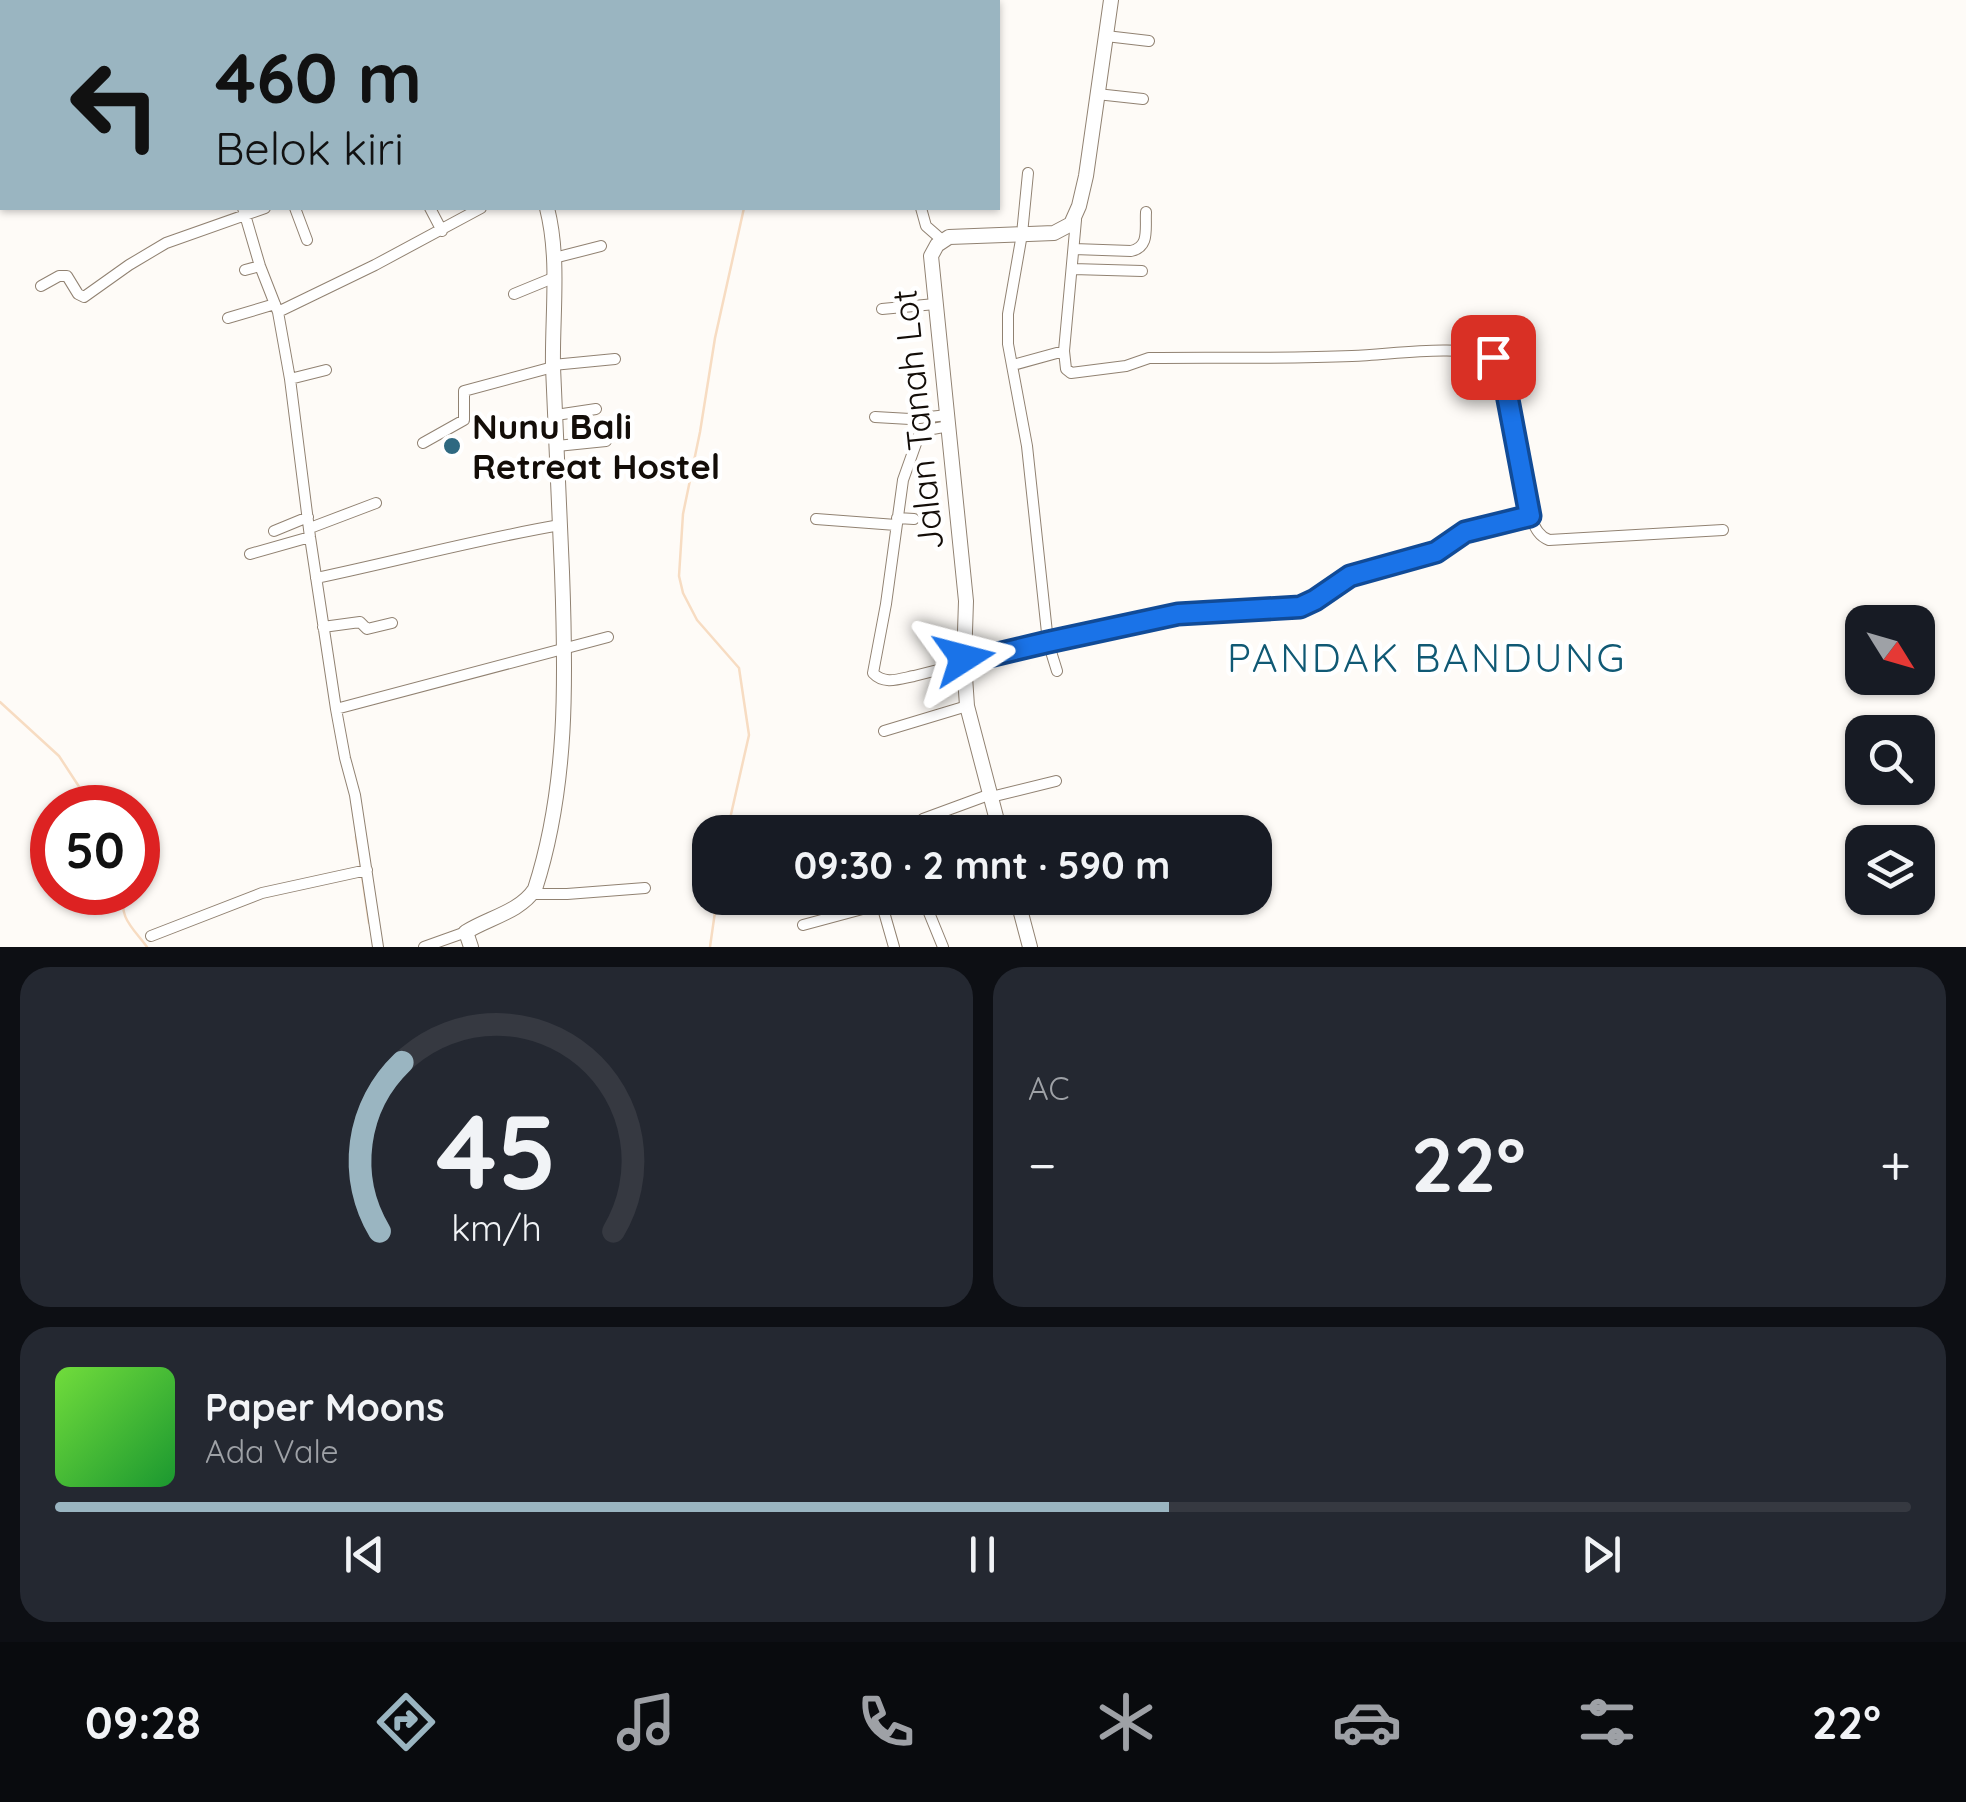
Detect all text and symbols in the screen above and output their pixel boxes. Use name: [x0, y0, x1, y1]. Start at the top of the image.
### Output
text: 460 m: [215, 33, 422, 121]
icon: left: [50, 40, 180, 170]
text: Belok kiri: [215, 120, 404, 176]
street label: Jalan Tanah Lot: [881, 288, 953, 552]
pin: [1451, 315, 1536, 400]
icon: arrive: [1466, 330, 1521, 385]
place label: Nunu Bali Retreat Hostel: [472, 404, 720, 488]
marker: Nunu Bali Retreat Hostel: [441, 435, 463, 457]
north arrow: [1845, 605, 1935, 695]
map controls: [1845, 605, 1935, 915]
position arrow: [912, 606, 1016, 710]
district label: PANDAK BANDUNG: [1227, 632, 1627, 682]
button: search: [1845, 715, 1935, 805]
speed limit sign: 50: [30, 785, 160, 915]
button: layers: [1845, 825, 1935, 915]
text: 09:30 · 2 mnt · 590 m: [794, 841, 1170, 889]
text: AC: [1028, 1068, 1069, 1108]
text: 45: [436, 1085, 557, 1215]
text: 22°: [1411, 1117, 1526, 1211]
text: −: [1028, 1130, 1057, 1199]
text: +: [1880, 1130, 1911, 1199]
text: km/h: [451, 1205, 542, 1250]
text: Paper Moons: [205, 1383, 445, 1431]
text: Ada Vale: [205, 1431, 339, 1471]
icon: previous: [337, 1527, 392, 1582]
icon: pause: [955, 1527, 1010, 1582]
icon: next: [1574, 1527, 1629, 1582]
icon: directions: [371, 1687, 441, 1757]
icon: music: [611, 1687, 681, 1757]
icon: phone: [851, 1687, 921, 1757]
icon: climate: [1091, 1687, 1161, 1757]
icon: car: [1332, 1687, 1402, 1757]
icon: filters: [1572, 1687, 1642, 1757]
text: 09:28: [85, 1694, 201, 1750]
text: 22°: [1812, 1694, 1881, 1750]

